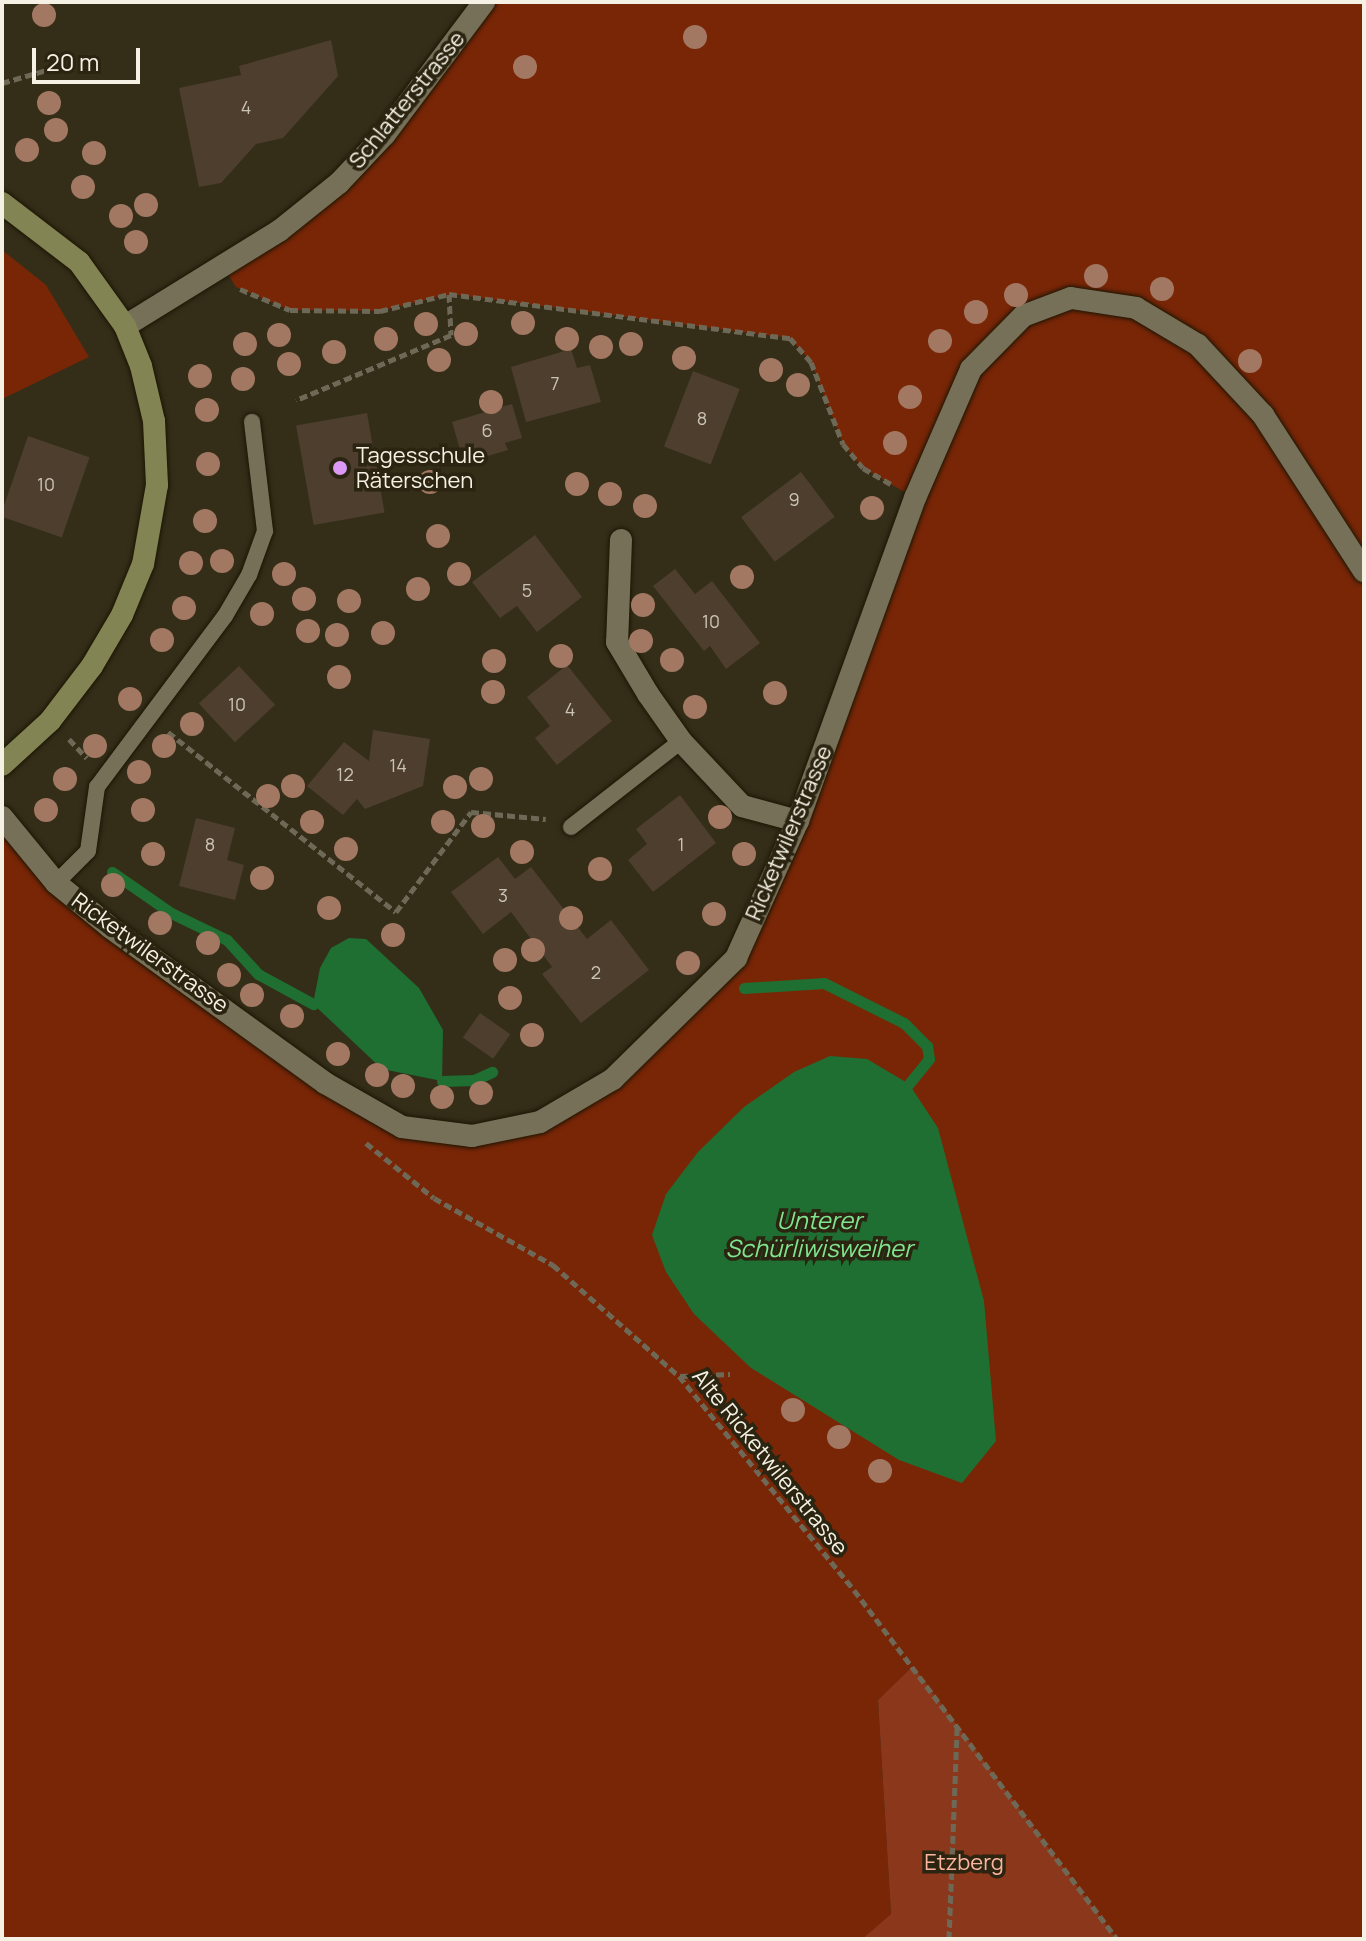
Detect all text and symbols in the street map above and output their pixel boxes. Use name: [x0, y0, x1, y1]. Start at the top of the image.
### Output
street label: Schlatterstrasse: [344, 26, 470, 174]
scale bar: [36, 32, 144, 82]
text: 20 m: [46, 45, 99, 78]
house number: 4: [241, 96, 251, 118]
house number: 7: [550, 372, 560, 394]
house number: 8: [697, 407, 707, 429]
house number: 6: [481, 419, 493, 441]
place label: Tagesschule Räterschen: [356, 442, 485, 494]
marker: Tagesschule Räterschen: [331, 459, 349, 477]
house number: 10: [37, 473, 55, 495]
house number: 9: [788, 488, 800, 510]
house number: 5: [522, 579, 532, 601]
house number: 10: [702, 610, 720, 632]
house number: 10: [228, 693, 246, 715]
house number: 4: [565, 698, 575, 720]
street label: Ricketwilerstrasse: [740, 742, 838, 924]
house number: 14: [389, 754, 407, 776]
house number: 12: [336, 763, 354, 785]
house number: 8: [205, 833, 215, 855]
house number: 1: [677, 833, 685, 855]
house number: 3: [498, 884, 508, 906]
street label: Ricketwilerstrasse: [67, 887, 233, 1019]
house number: 2: [591, 961, 601, 983]
water label: Unterer Schürliwisweiher: [725, 1206, 913, 1262]
street label: Alte Ricketwilerstrasse: [687, 1364, 853, 1560]
park label: Etzberg: [924, 1850, 1004, 1876]

